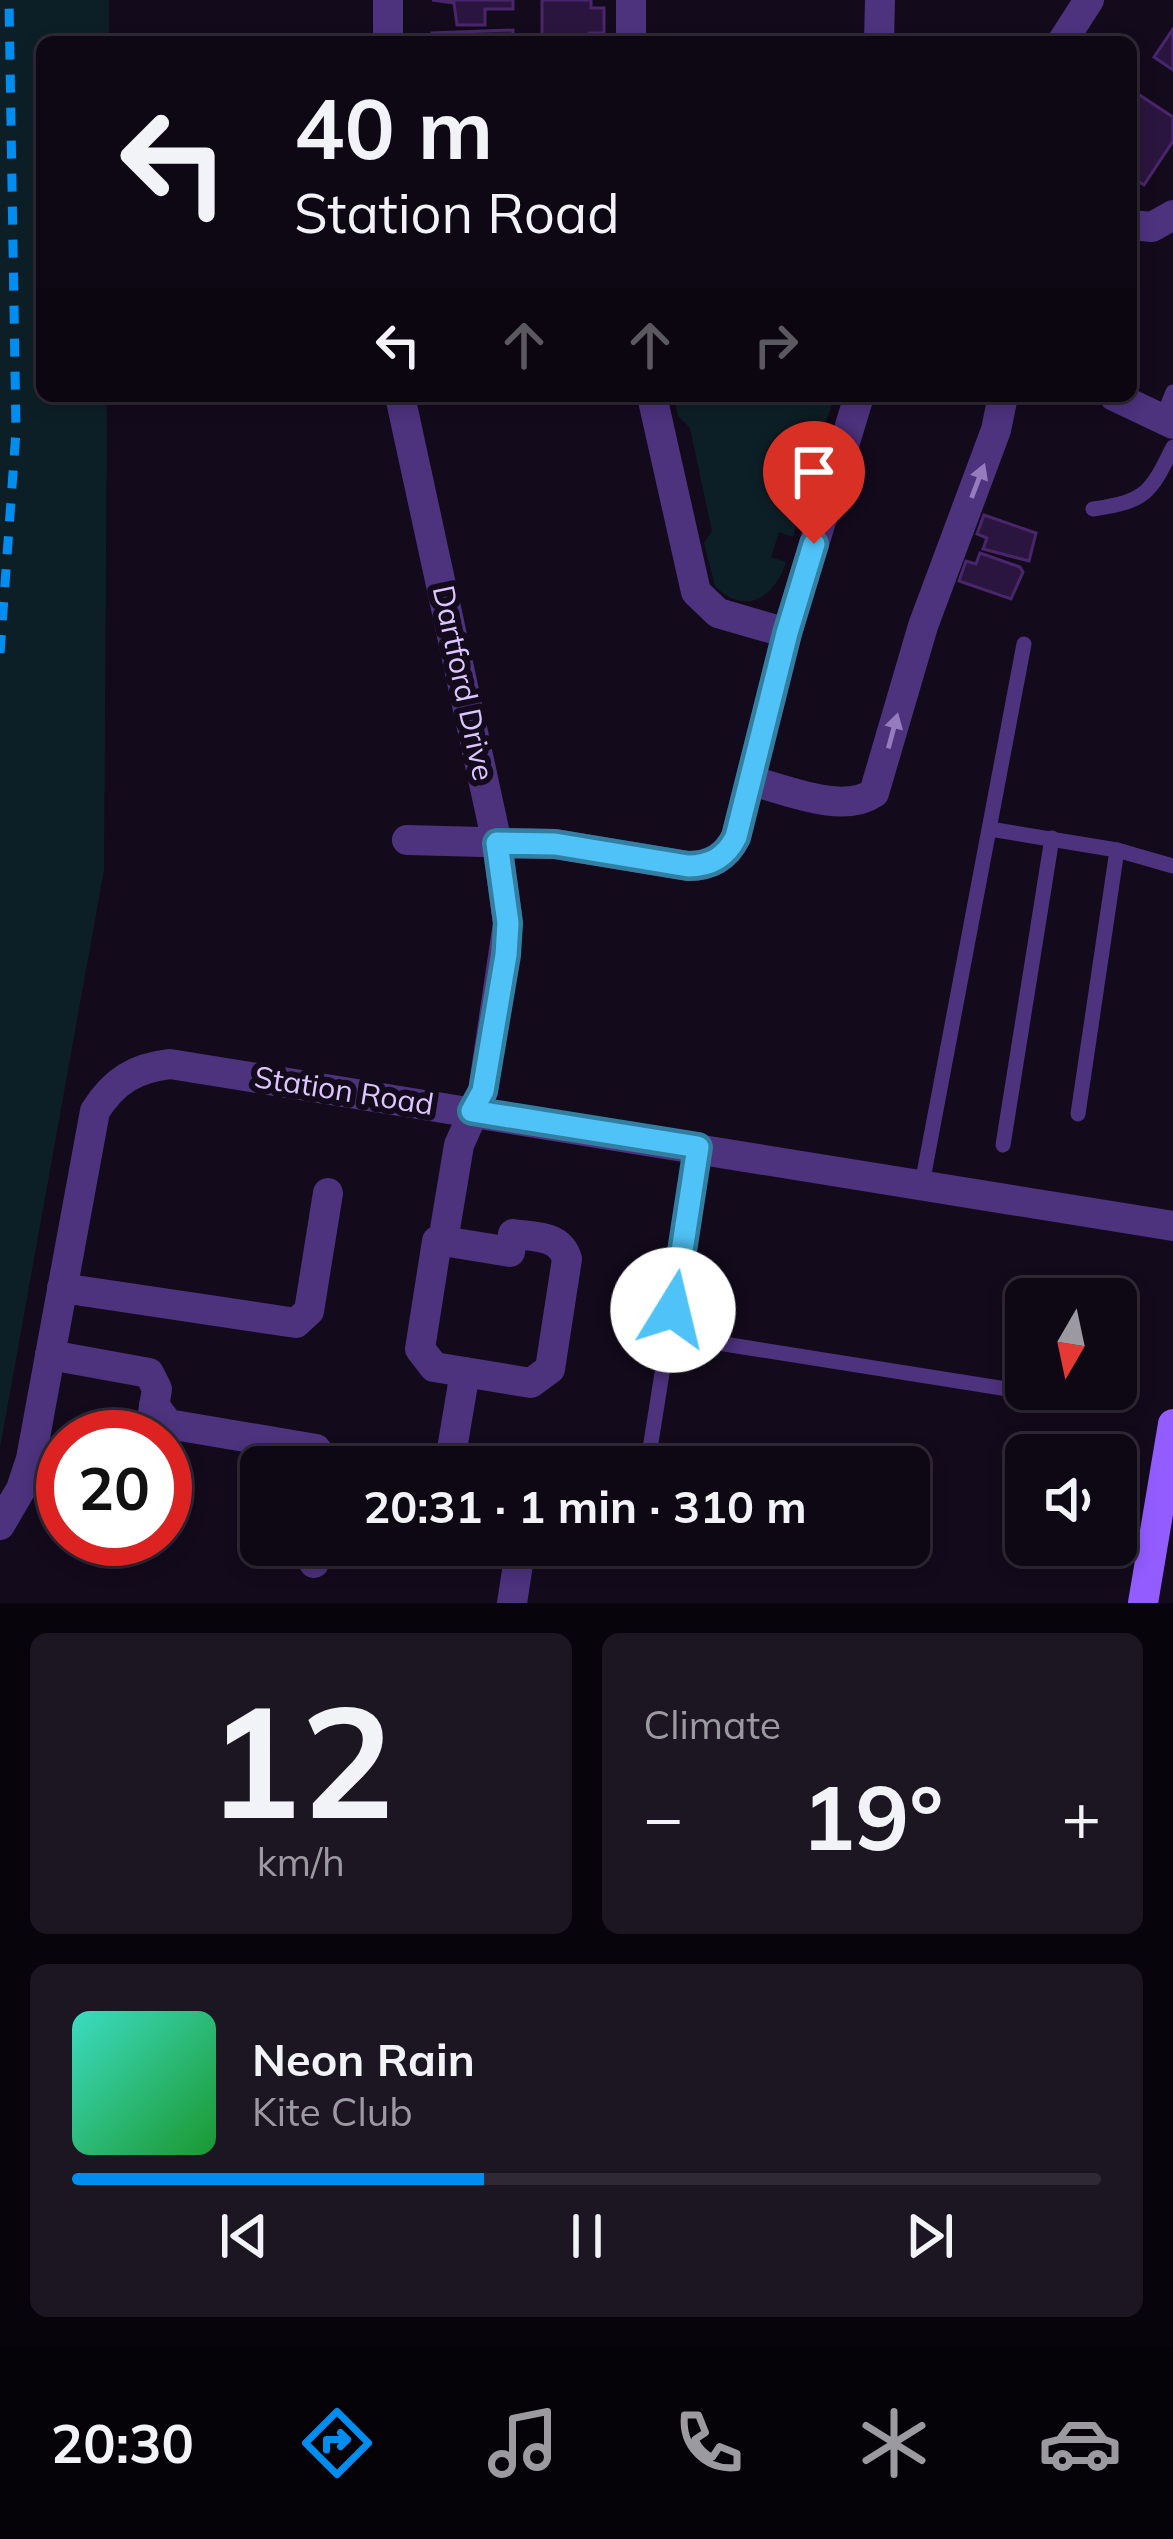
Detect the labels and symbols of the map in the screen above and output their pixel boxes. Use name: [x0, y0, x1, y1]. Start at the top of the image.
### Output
pin: [763, 421, 865, 544]
one-way arrow: [969, 462, 988, 498]
street label: Dartford Drive: [425, 582, 503, 784]
one-way arrow: [885, 713, 904, 750]
street label: Station Road: [252, 1057, 436, 1123]
position arrow: [610, 1247, 736, 1373]
north arrow: [1005, 1278, 1137, 1410]
speed limit sign: 20: [36, 1410, 192, 1566]

